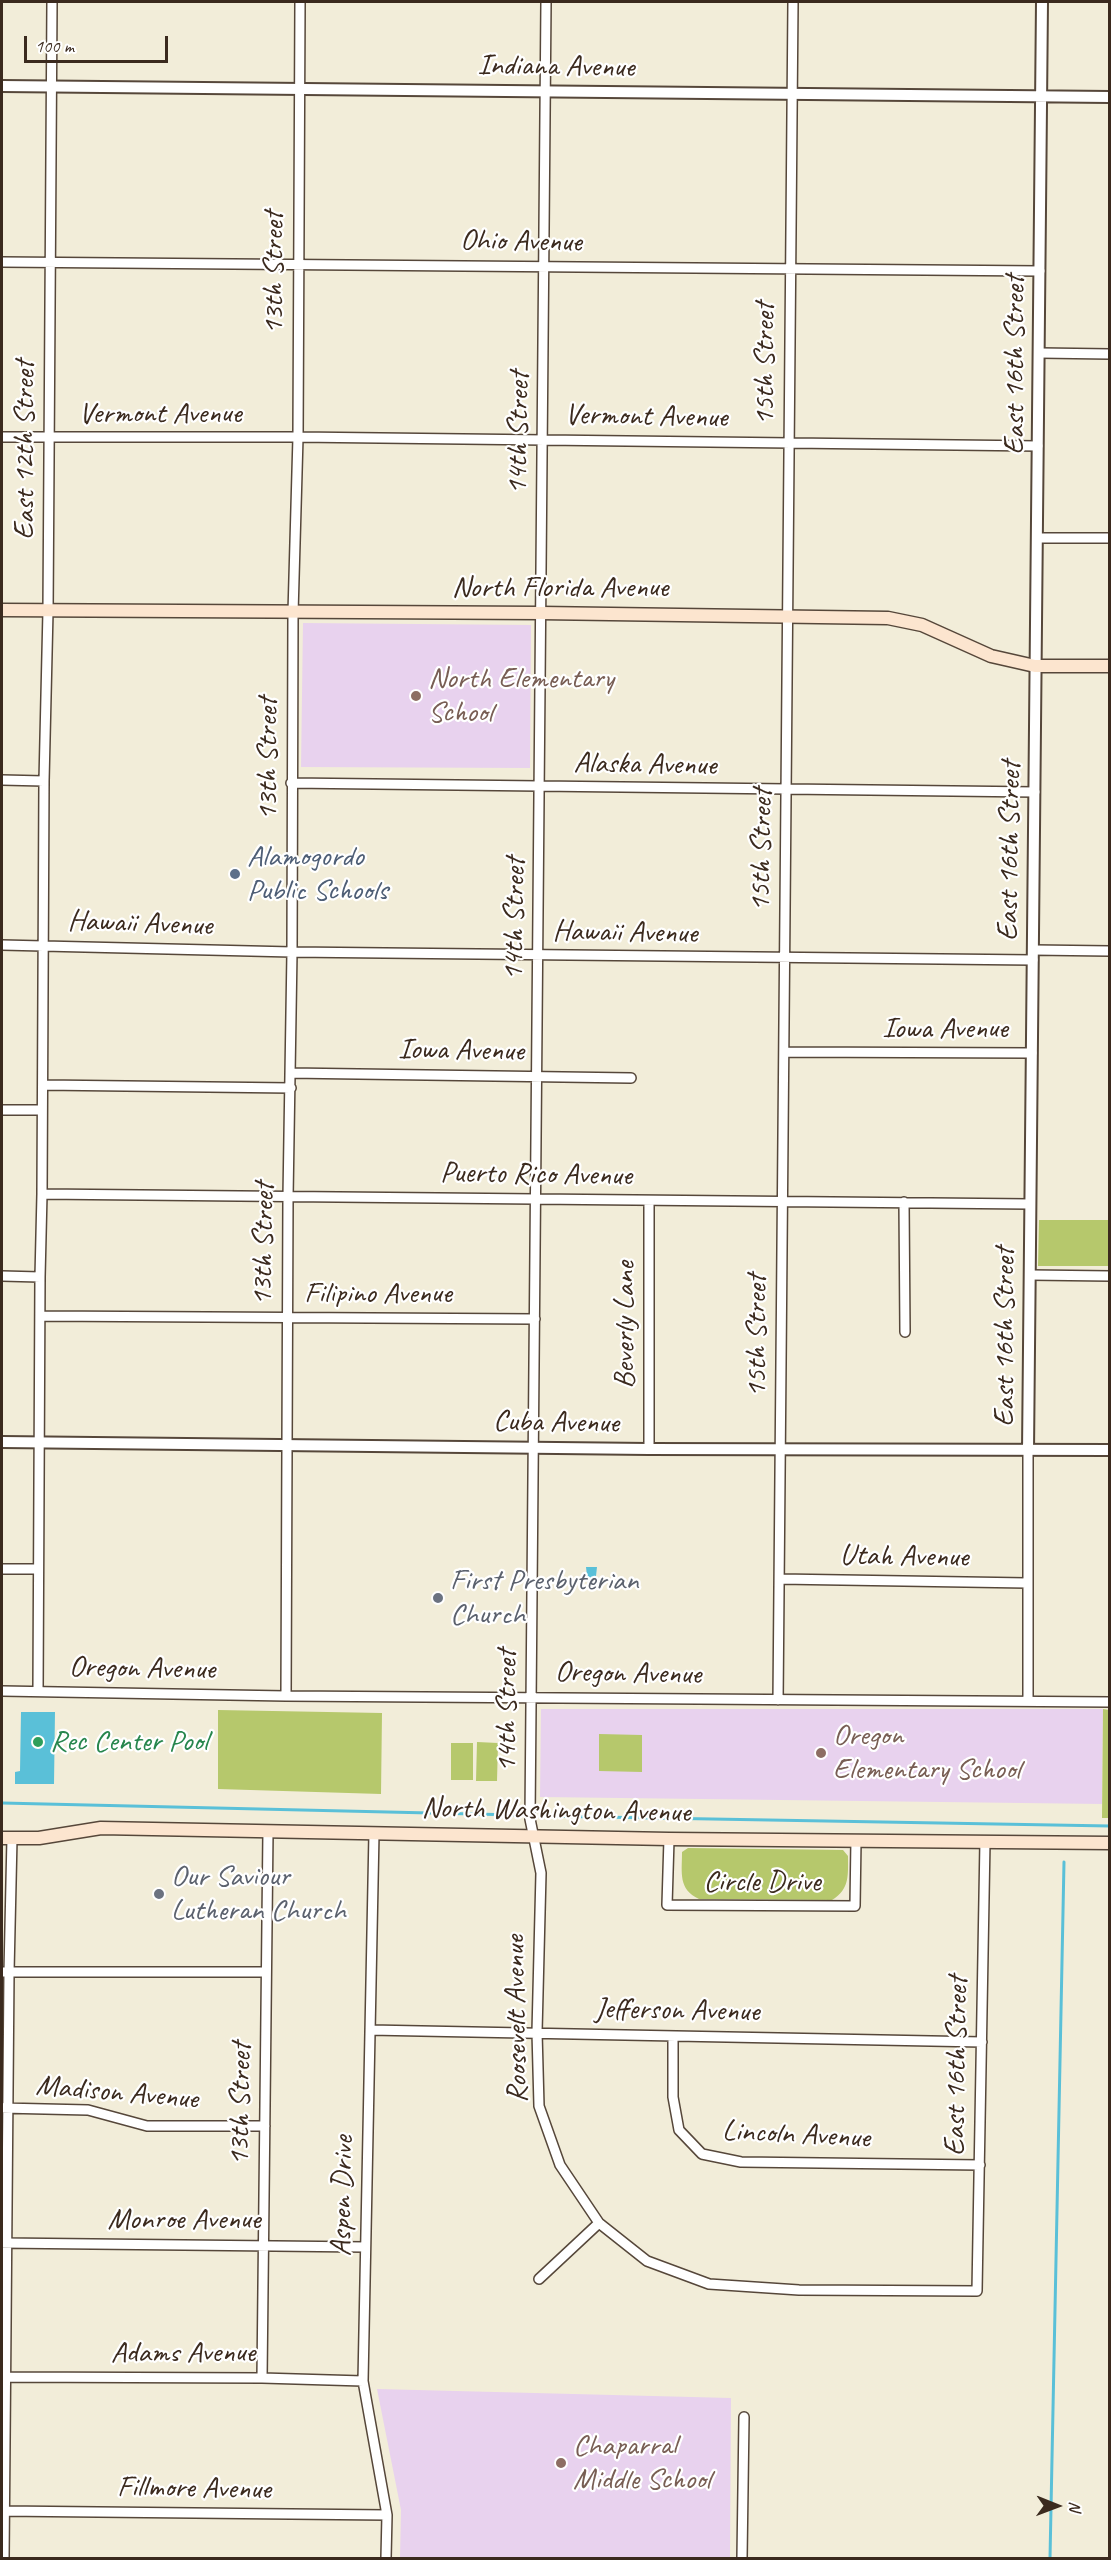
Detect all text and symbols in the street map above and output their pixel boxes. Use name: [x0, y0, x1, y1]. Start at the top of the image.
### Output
scale bar: [27, 24, 171, 62]
text: 100 m: [35, 35, 74, 57]
street label: Indiana Avenue: [477, 48, 635, 86]
street label: 13th Street: [256, 211, 292, 335]
street label: Ohio Avenue: [460, 223, 582, 261]
street label: East 16th Street: [997, 275, 1033, 455]
street label: 15th Street: [747, 302, 783, 426]
street label: East 12th Street: [7, 360, 43, 540]
street label: 14th Street: [500, 371, 538, 495]
street label: Vermont Avenue: [79, 396, 241, 432]
street label: Vermont Avenue: [564, 398, 728, 436]
street label: North Florida Avenue: [452, 570, 668, 606]
place label: North Elementary School: [428, 661, 614, 732]
marker: North Elementary School: [409, 689, 423, 703]
street label: 13th Street: [250, 697, 286, 821]
street label: Alaska Avenue: [573, 746, 717, 784]
street label: East 16th Street: [990, 761, 1030, 941]
street label: 15th Street: [743, 788, 781, 912]
place label: Alamogordo Public Schools: [247, 839, 388, 910]
street label: 14th Street: [496, 857, 534, 981]
marker: Alamogordo Public Schools: [228, 867, 242, 881]
street label: Hawaii Avenue: [67, 903, 213, 945]
street label: Hawaii Avenue: [552, 914, 698, 952]
street label: Iowa Avenue: [882, 1011, 1008, 1047]
street label: Iowa Avenue: [398, 1032, 524, 1070]
street label: Puerto Rico Avenue: [440, 1155, 632, 1195]
street label: 13th Street: [245, 1182, 283, 1306]
street label: East 16th Street: [987, 1247, 1023, 1427]
street label: Beverly Lane: [607, 1261, 643, 1389]
street label: 15th Street: [739, 1274, 775, 1398]
street label: Filipino Avenue: [304, 1276, 452, 1312]
street label: Cuba Avenue: [493, 1404, 619, 1442]
street label: Utah Avenue: [839, 1538, 969, 1576]
place label: First Presbyterian Church: [450, 1563, 638, 1634]
marker: First Presbyterian Church: [431, 1591, 445, 1605]
street label: 14th Street: [489, 1649, 525, 1773]
street label: Oregon Avenue: [69, 1650, 215, 1688]
street label: Oregon Avenue: [555, 1655, 701, 1693]
place label: Oregon Elementary School: [833, 1718, 1020, 1788]
place label: Rec Center Pool: [50, 1724, 208, 1760]
marker: Rec Center Pool: [31, 1735, 45, 1749]
marker: Oregon Elementary School: [814, 1746, 828, 1760]
street label: North Washington Avenue: [421, 1791, 691, 1831]
place label: Our Saviour Lutheran Church: [171, 1859, 346, 1930]
street label: Circle Drive: [703, 1864, 821, 1900]
marker: Our Saviour Lutheran Church: [152, 1887, 166, 1901]
street label: Roosevelt Avenue: [498, 1935, 536, 2103]
street label: East 16th Street: [937, 1976, 977, 2156]
street label: Jefferson Avenue: [594, 1992, 760, 2030]
street label: 13th Street: [222, 2042, 260, 2166]
street label: Madison Avenue: [34, 2068, 200, 2118]
street label: Lincoln Avenue: [721, 2113, 871, 2157]
street label: Aspen Drive: [324, 2135, 362, 2257]
street label: Monroe Avenue: [107, 2202, 261, 2238]
street label: Adams Avenue: [111, 2335, 255, 2371]
place label: Chaparral Middle School: [573, 2428, 711, 2498]
marker: Chaparral Middle School: [554, 2456, 568, 2470]
street label: Fillmore Avenue: [117, 2470, 271, 2508]
north arrow: [1027, 2476, 1087, 2536]
text: N: [1065, 2501, 1085, 2511]

